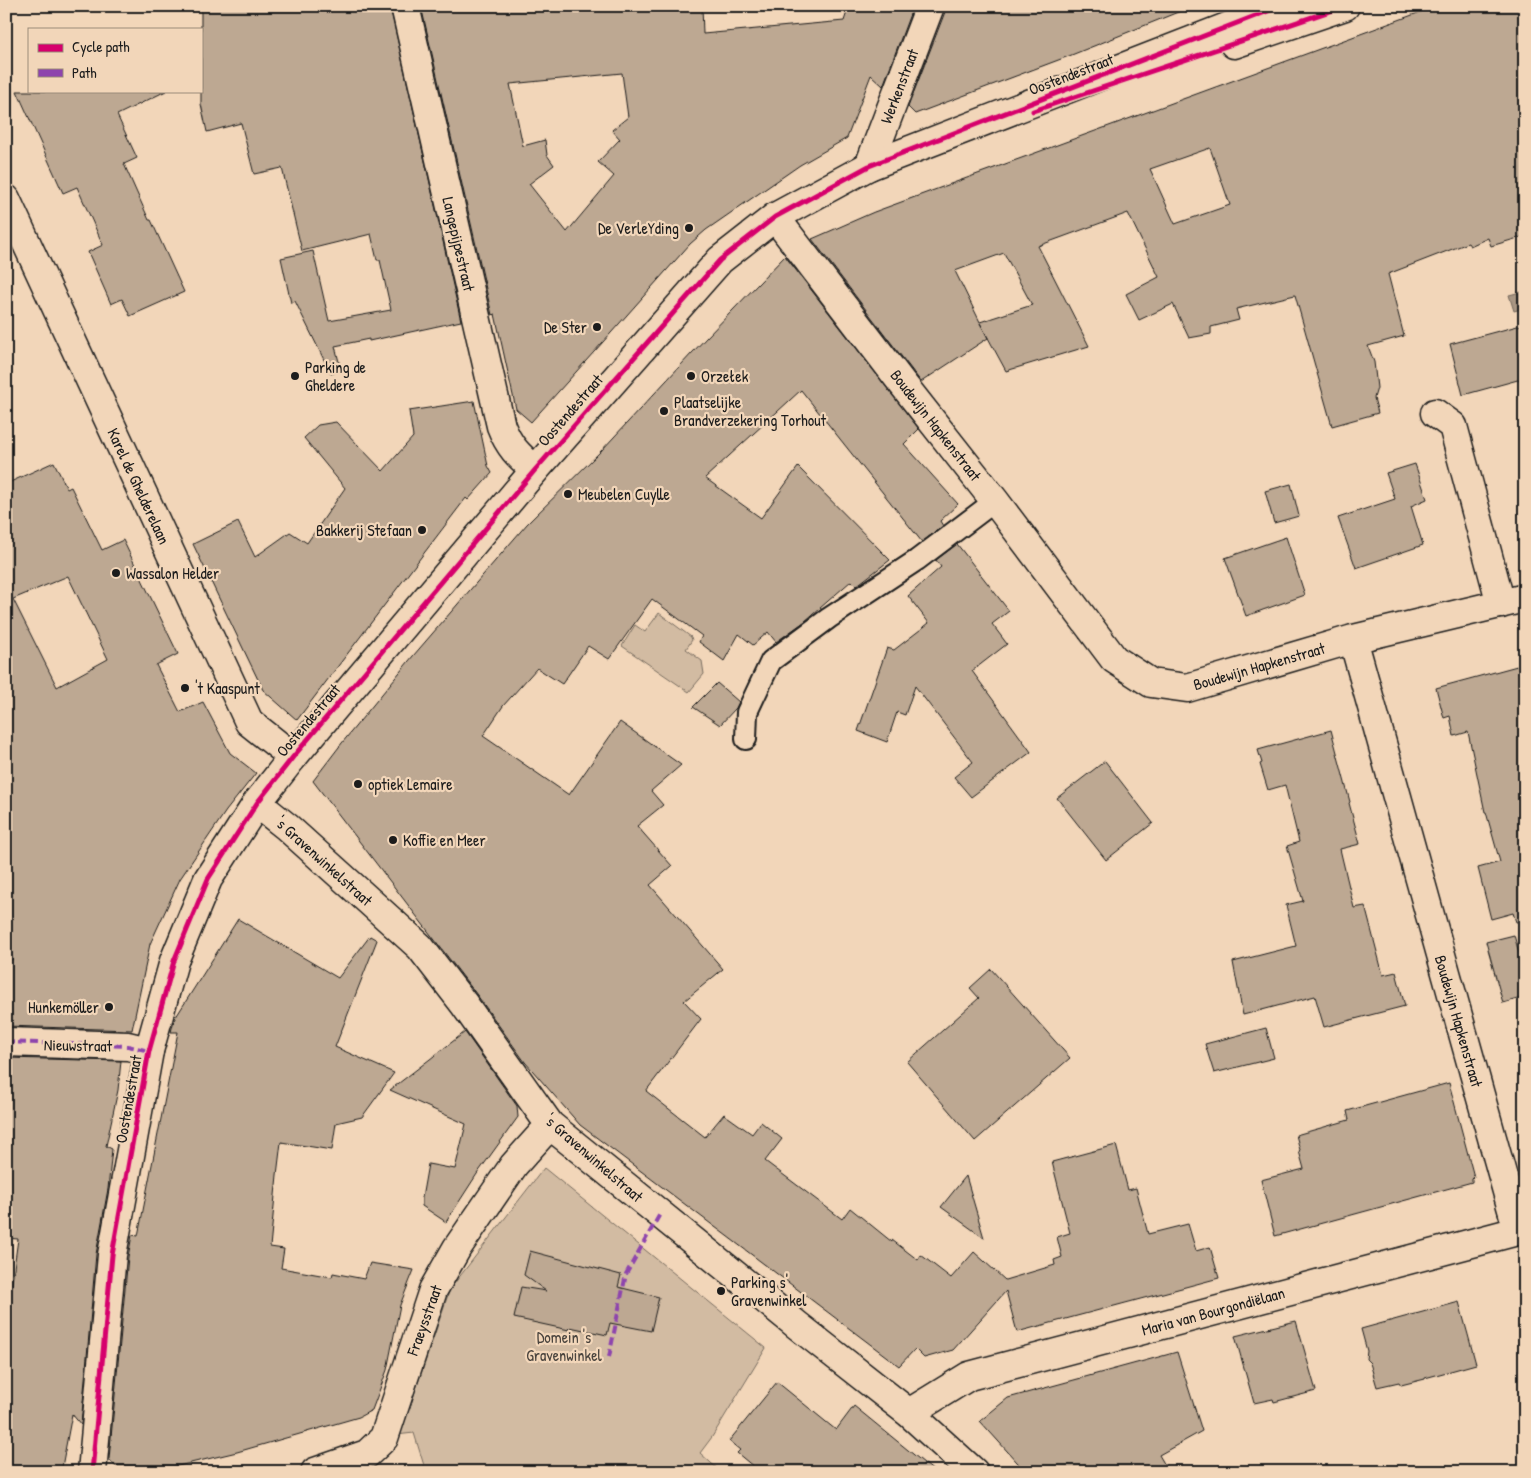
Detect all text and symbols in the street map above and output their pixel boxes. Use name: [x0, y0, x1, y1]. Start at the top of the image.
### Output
legend: [28, 28, 202, 92]
text: Cycle path: [72, 36, 130, 57]
street label: Werkenstraat: [875, 45, 924, 127]
street label: Oostendestraat: [1025, 48, 1117, 100]
text: Path: [72, 62, 97, 83]
street label: Langepijpestraat: [437, 195, 481, 294]
place label: De VerleYding: [598, 217, 679, 239]
marker: De VerleYding: [683, 222, 695, 234]
place label: De Ster: [544, 316, 587, 338]
marker: De Ster: [591, 321, 603, 333]
place label: Parking de Gheldere: [305, 356, 367, 396]
place label: Orzełek: [701, 365, 749, 387]
street label: Boudewijn Hapkenstraat: [885, 365, 987, 486]
street label: Oostendestraat: [532, 369, 608, 451]
marker: Parking de Gheldere: [289, 370, 301, 382]
marker: Orzełek: [685, 370, 697, 382]
place label: Plaatselijke Brandverzekering Torhout: [674, 391, 827, 431]
marker: Plaatselijke Brandverzekering Torhout: [658, 405, 670, 417]
street label: Karel de Ghelderelaan: [102, 424, 176, 548]
place label: Meubelen Cuylle: [578, 483, 671, 505]
marker: Meubelen Cuylle: [562, 488, 574, 500]
place label: Bakkerij Stefaan: [316, 519, 412, 541]
marker: Bakkerij Stefaan: [416, 524, 428, 536]
place label: Wassalon Helder: [126, 562, 219, 584]
marker: Wassalon Helder: [110, 567, 122, 579]
street label: Boudewijn Hapkenstraat: [1191, 637, 1328, 695]
place label: 't Kaaspunt: [195, 677, 260, 699]
street label: Oostendestraat: [271, 678, 345, 761]
marker: 't Kaaspunt: [179, 682, 191, 694]
place label: optiek Lemaire: [368, 773, 453, 795]
marker: optiek Lemaire: [352, 778, 364, 790]
street label: 's Gravenwinkelstraat: [271, 811, 378, 911]
place label: Koffie en Meer: [403, 829, 486, 851]
marker: Koffie en Meer: [387, 834, 399, 846]
street label: Boudewijn Hapkenstraat: [1430, 953, 1488, 1090]
place label: Hunkemöller: [28, 996, 99, 1018]
marker: Hunkemöller: [103, 1001, 115, 1013]
street label: Nieuwstraat: [44, 1033, 113, 1057]
street label: Oostendestraat: [109, 1053, 147, 1145]
street label: 's Gravenwinkelstraat: [540, 1109, 648, 1207]
place label: Parking s' Gravenwinkel: [731, 1271, 807, 1311]
street label: Fraeysstraat: [401, 1281, 447, 1359]
street label: Maria van Bourgondiëlaan: [1139, 1281, 1287, 1341]
marker: Parking s' Gravenwinkel: [715, 1285, 727, 1297]
park label: Domein 's Gravenwinkel: [526, 1326, 603, 1366]

